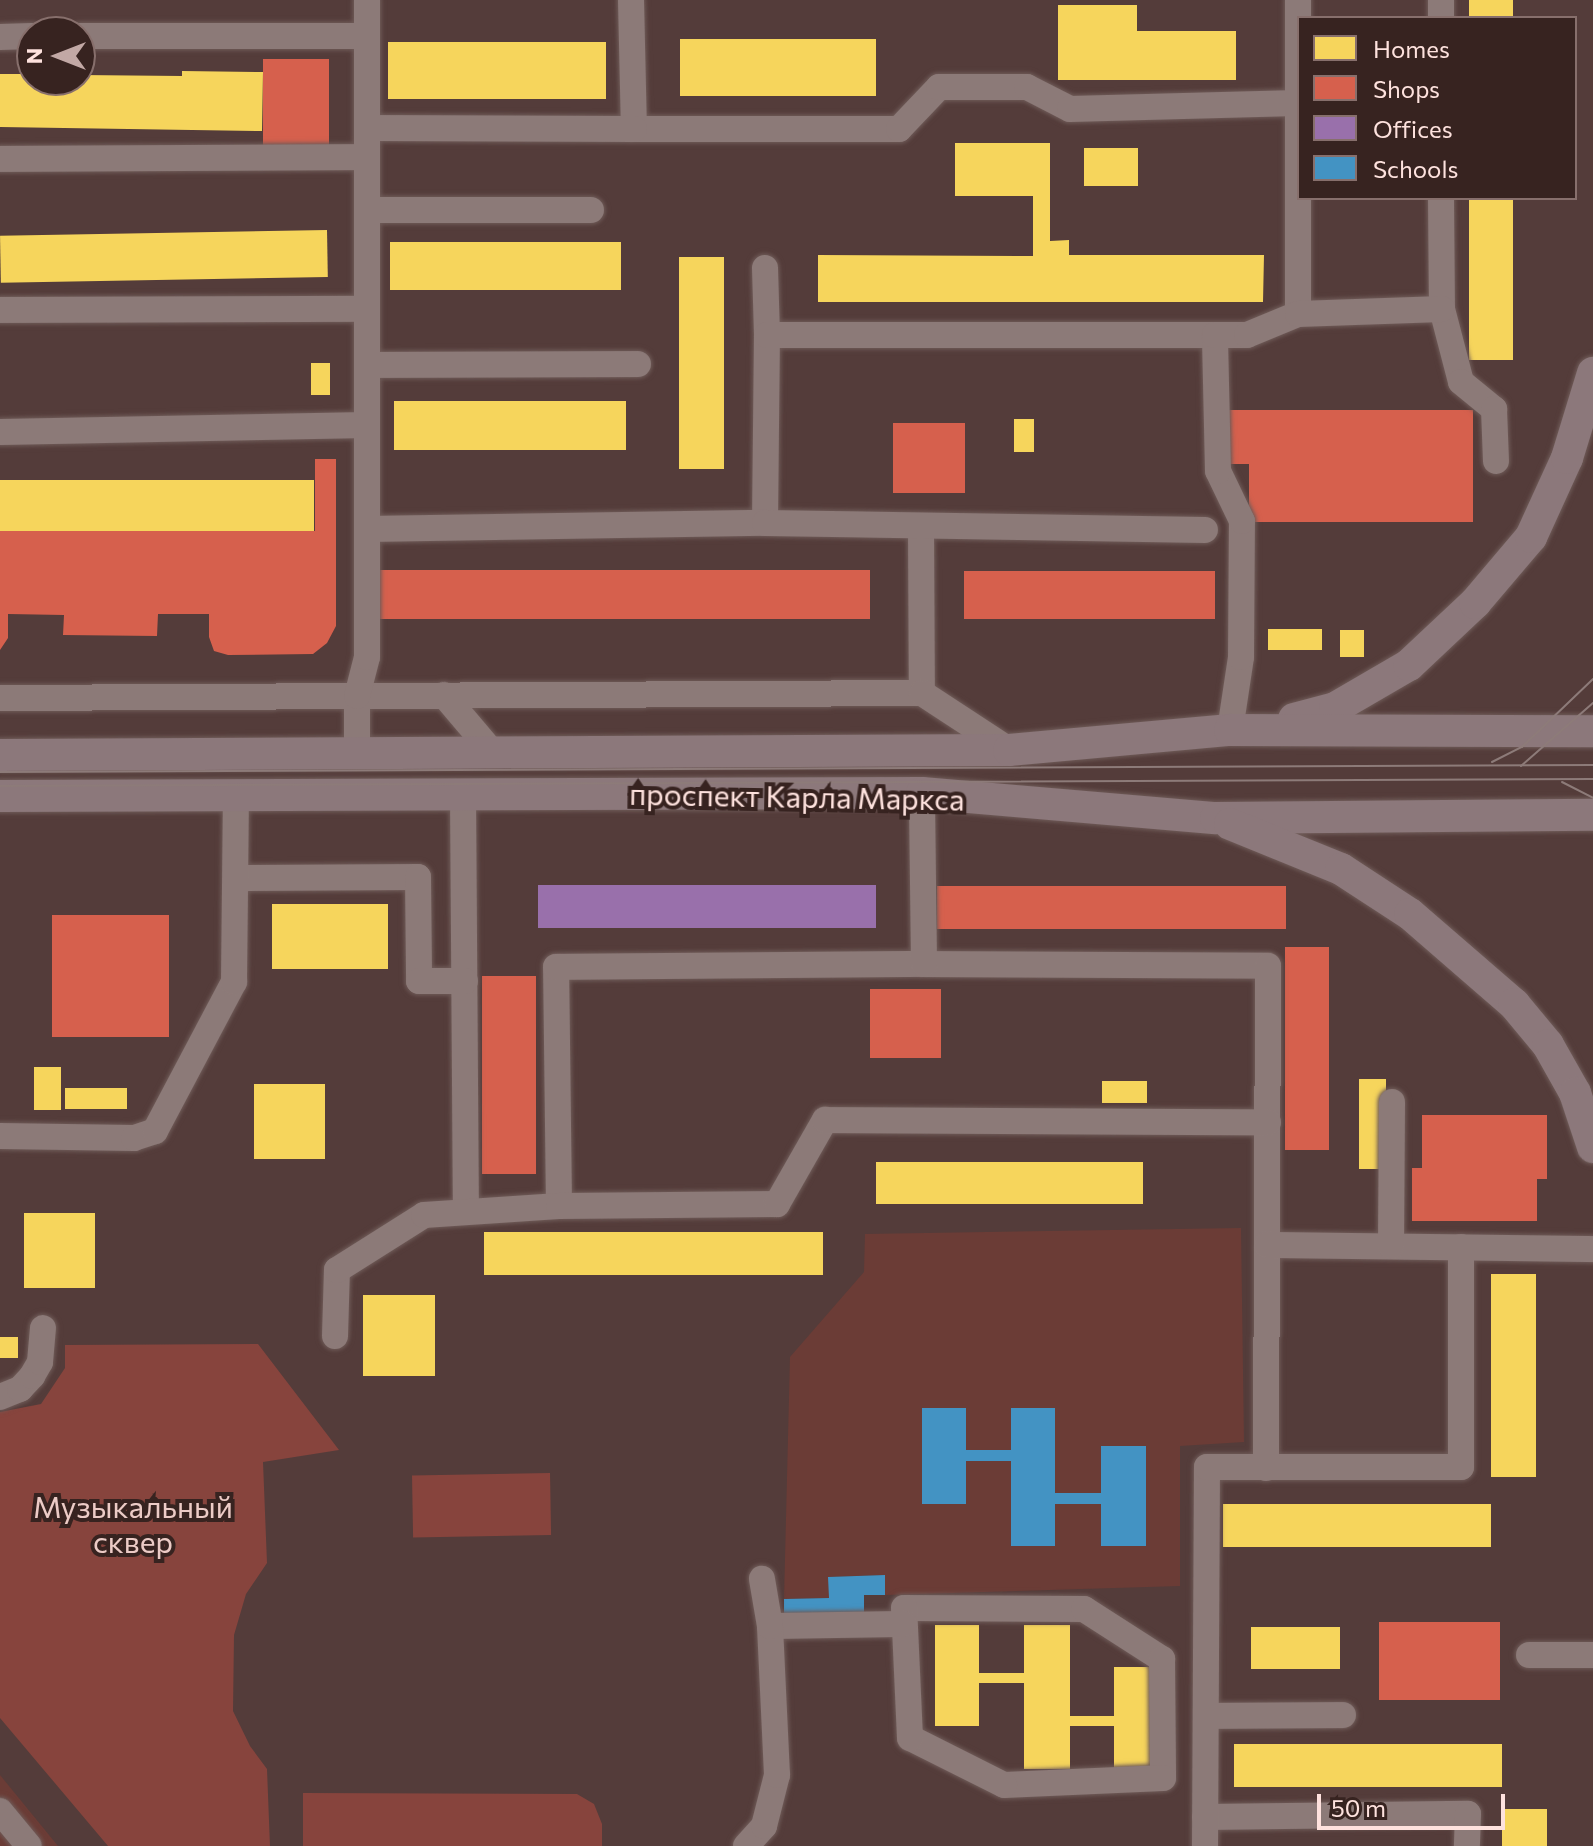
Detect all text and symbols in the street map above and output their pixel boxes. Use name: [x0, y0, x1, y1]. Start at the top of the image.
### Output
north arrow: [16, 16, 96, 96]
legend: [1297, 16, 1577, 200]
text: Homes: [1373, 34, 1450, 63]
text: N: [20, 48, 47, 64]
text: Shops: [1373, 74, 1440, 103]
text: Offices: [1373, 114, 1453, 143]
text: Schools: [1373, 154, 1458, 183]
street label: проспект Карла Маркса: [629, 775, 965, 817]
park label: Музыкальный сквер: [33, 1488, 233, 1558]
scale bar: [1321, 1778, 1509, 1828]
text: 50 m: [1331, 1793, 1386, 1822]

